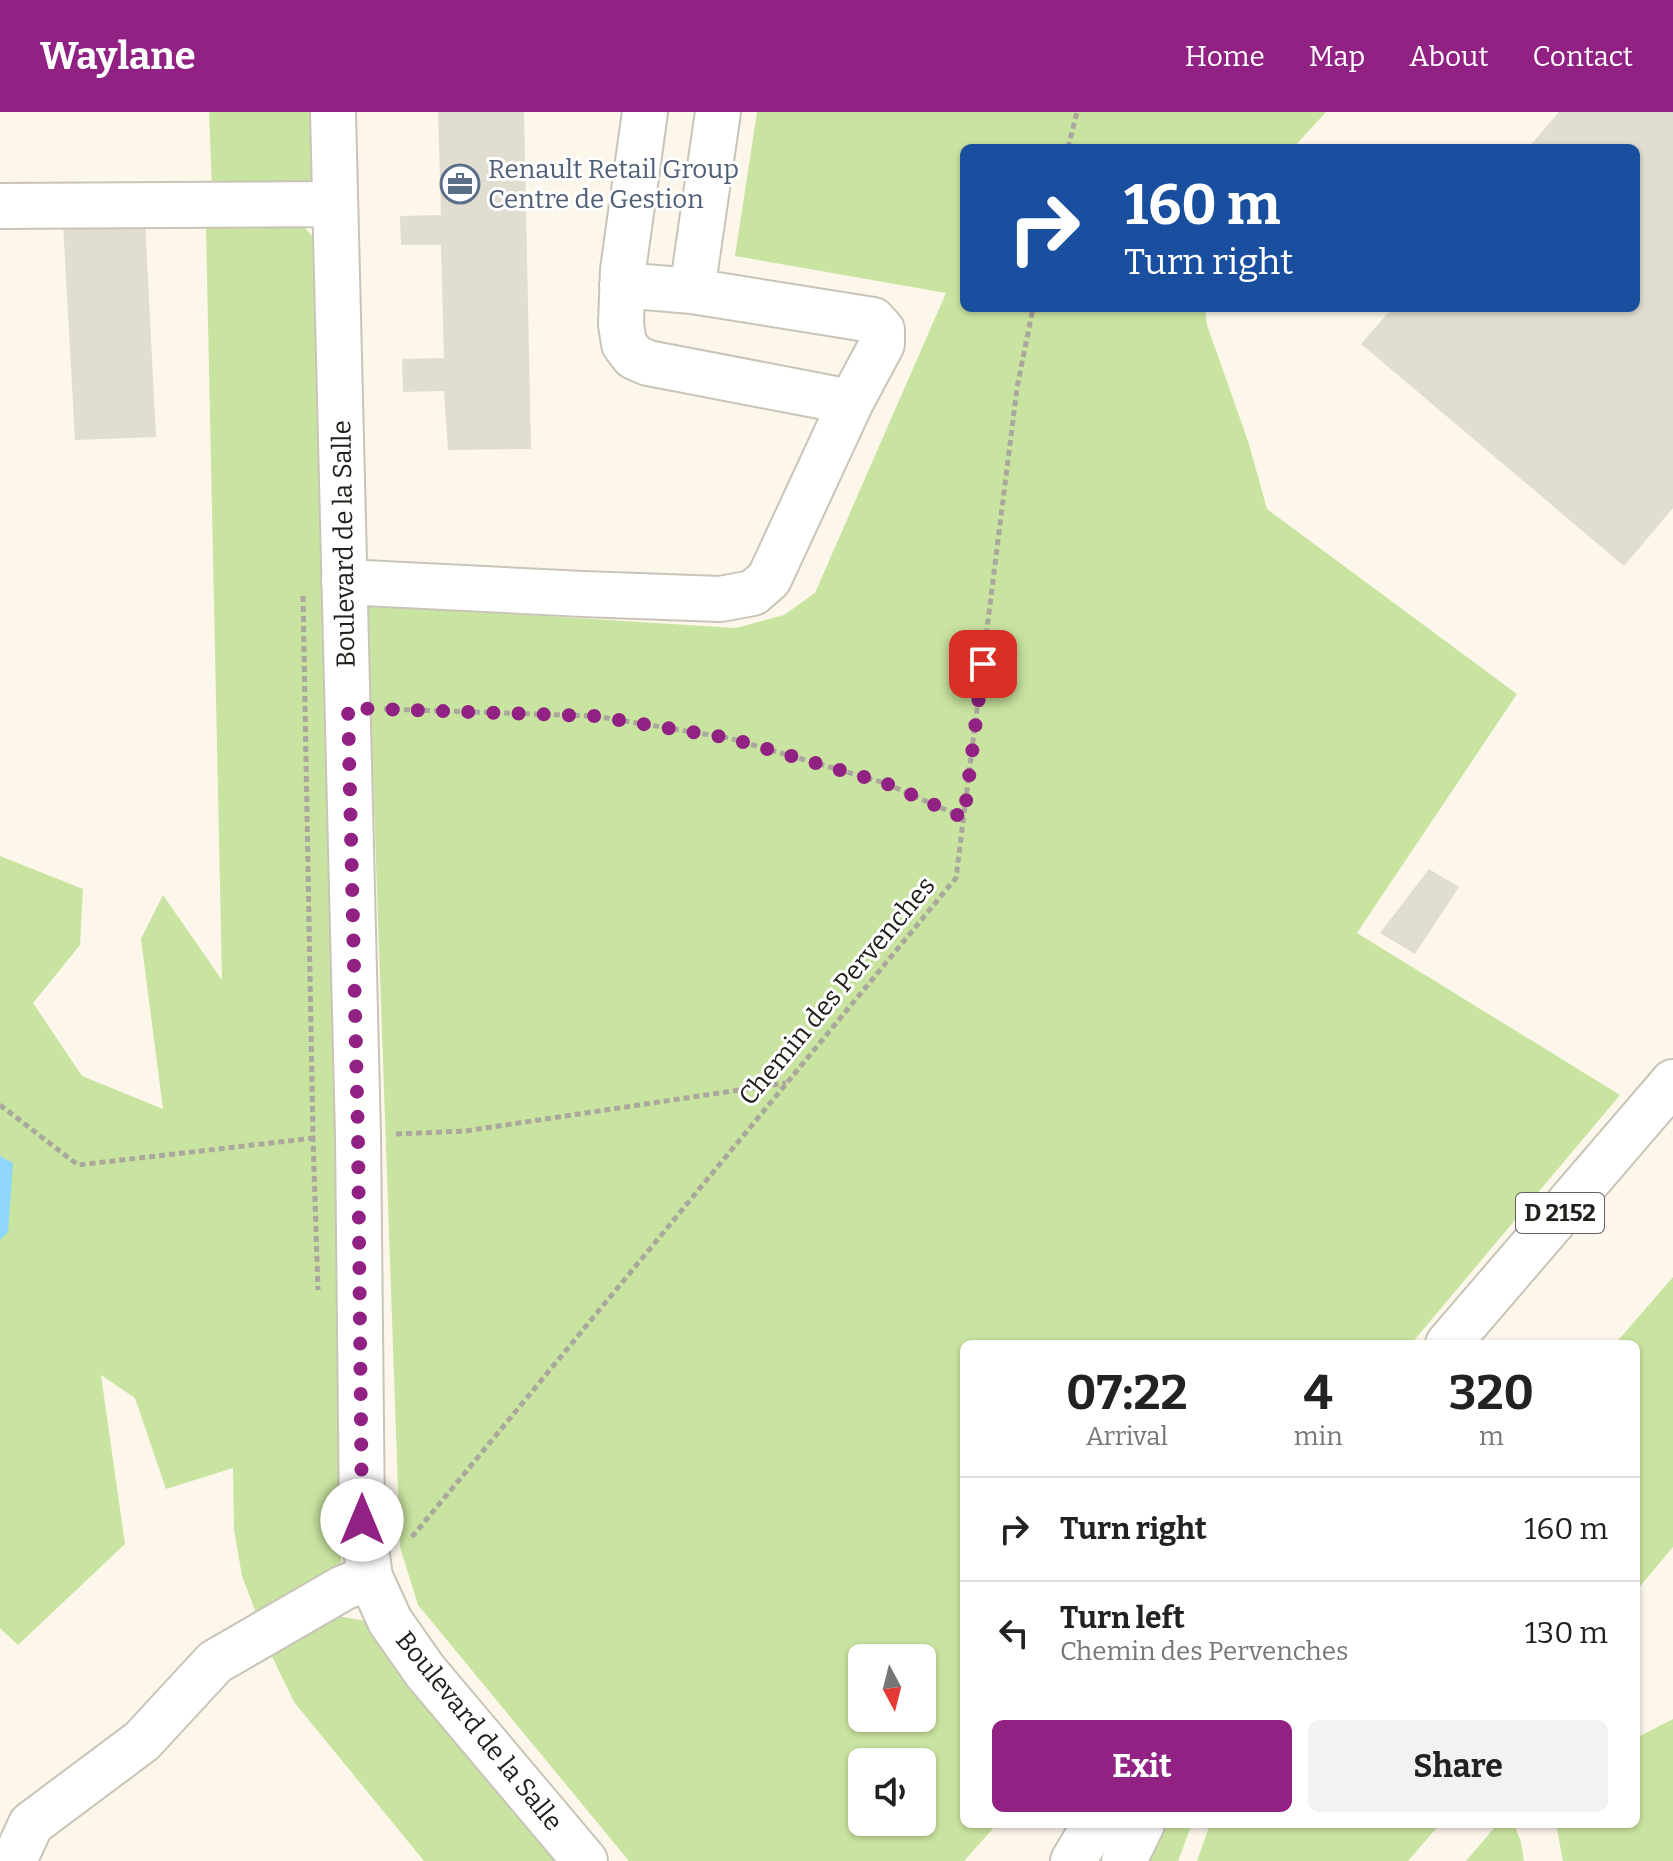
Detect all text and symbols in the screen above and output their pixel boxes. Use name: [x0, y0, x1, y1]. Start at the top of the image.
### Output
text: Waylane: [40, 33, 196, 79]
text: Home: [1185, 40, 1265, 73]
text: Map: [1309, 40, 1365, 73]
text: About: [1409, 40, 1489, 73]
text: Contact: [1533, 40, 1633, 73]
place label: Renault Retail Group Centre de Gestion: [488, 154, 739, 215]
office icon: Renault Retail Group Centre de Gestion: [439, 163, 481, 205]
text: 160 m: [1124, 172, 1280, 239]
icon: right: [992, 176, 1096, 280]
text: Turn right: [1124, 240, 1293, 284]
street label: Boulevard de la Salle: [326, 420, 362, 668]
pin: [949, 630, 1017, 698]
icon: arrive: [961, 642, 1005, 686]
street label: Chemin des Pervenches: [732, 871, 942, 1111]
road number: D 2152: [1516, 1193, 1604, 1233]
text: 07:22: [1066, 1364, 1188, 1422]
text: 4: [1304, 1364, 1333, 1422]
text: 320: [1449, 1364, 1534, 1422]
text: Arrival: [1086, 1421, 1168, 1452]
text: min: [1294, 1421, 1343, 1452]
text: m: [1479, 1421, 1504, 1452]
position arrow: [320, 1478, 404, 1562]
icon: right: [992, 1507, 1036, 1551]
text: Turn right: [1060, 1511, 1207, 1547]
text: 160 m: [1524, 1511, 1608, 1547]
text: Turn left: [1060, 1600, 1185, 1636]
icon: left: [992, 1611, 1036, 1655]
text: 130 m: [1525, 1615, 1608, 1651]
street label: Boulevard de la Salle: [389, 1625, 569, 1837]
text: Chemin des Pervenches: [1060, 1636, 1348, 1667]
north arrow: [848, 1644, 936, 1732]
map controls: [848, 1644, 936, 1836]
button: Exit: [992, 1720, 1292, 1812]
button: Share: [1308, 1720, 1608, 1812]
button: sound: [848, 1748, 936, 1836]

